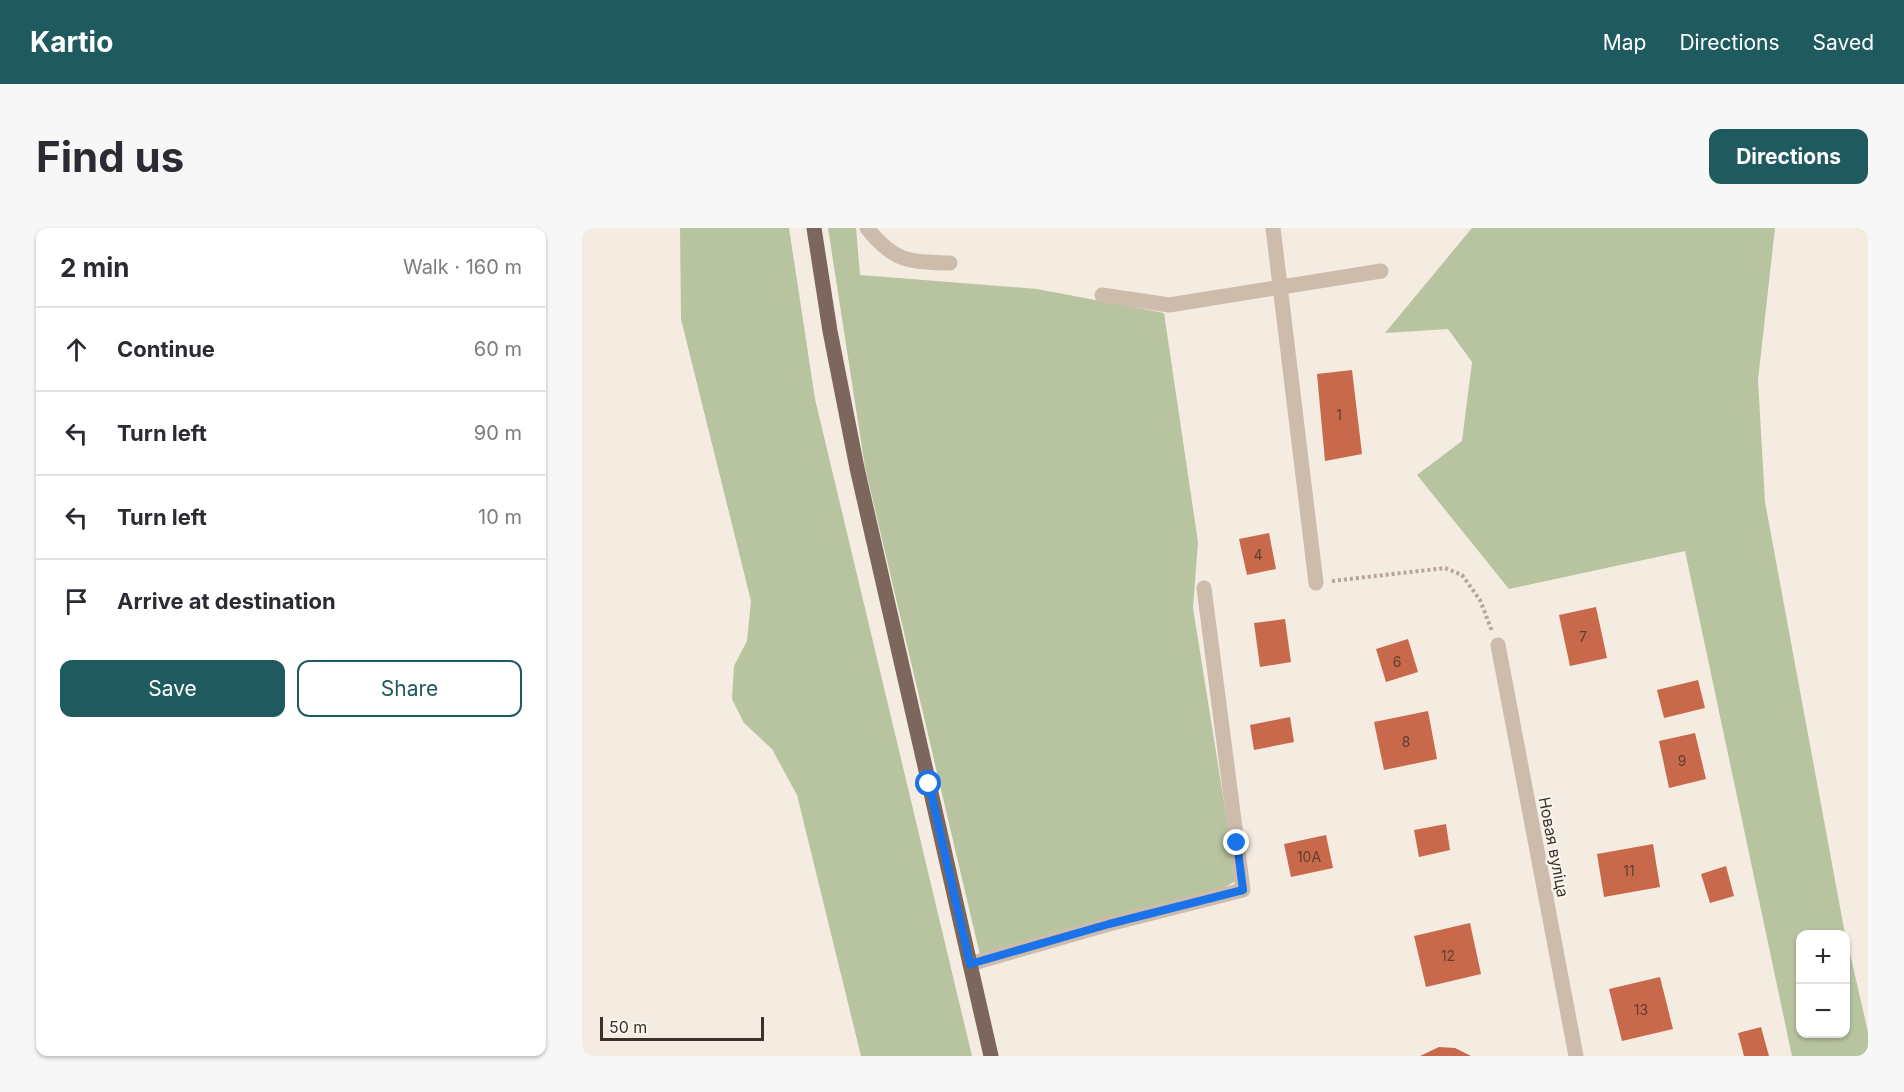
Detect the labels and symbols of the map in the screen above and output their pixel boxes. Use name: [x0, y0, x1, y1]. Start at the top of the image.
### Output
house number: 1: [1336, 406, 1342, 423]
house number: 4: [1253, 546, 1263, 563]
house number: 7: [1579, 628, 1587, 645]
house number: 6: [1393, 653, 1401, 670]
house number: 8: [1402, 733, 1410, 750]
house number: 9: [1678, 752, 1686, 769]
route start: [915, 770, 941, 796]
street label: Новая вуліца: [1534, 795, 1574, 899]
route end: [1223, 829, 1249, 855]
house number: 10А: [1297, 848, 1321, 865]
house number: 11: [1623, 862, 1635, 879]
house number: 12: [1441, 947, 1455, 964]
house number: 13: [1634, 1001, 1648, 1018]
scale bar: [600, 1014, 764, 1042]

